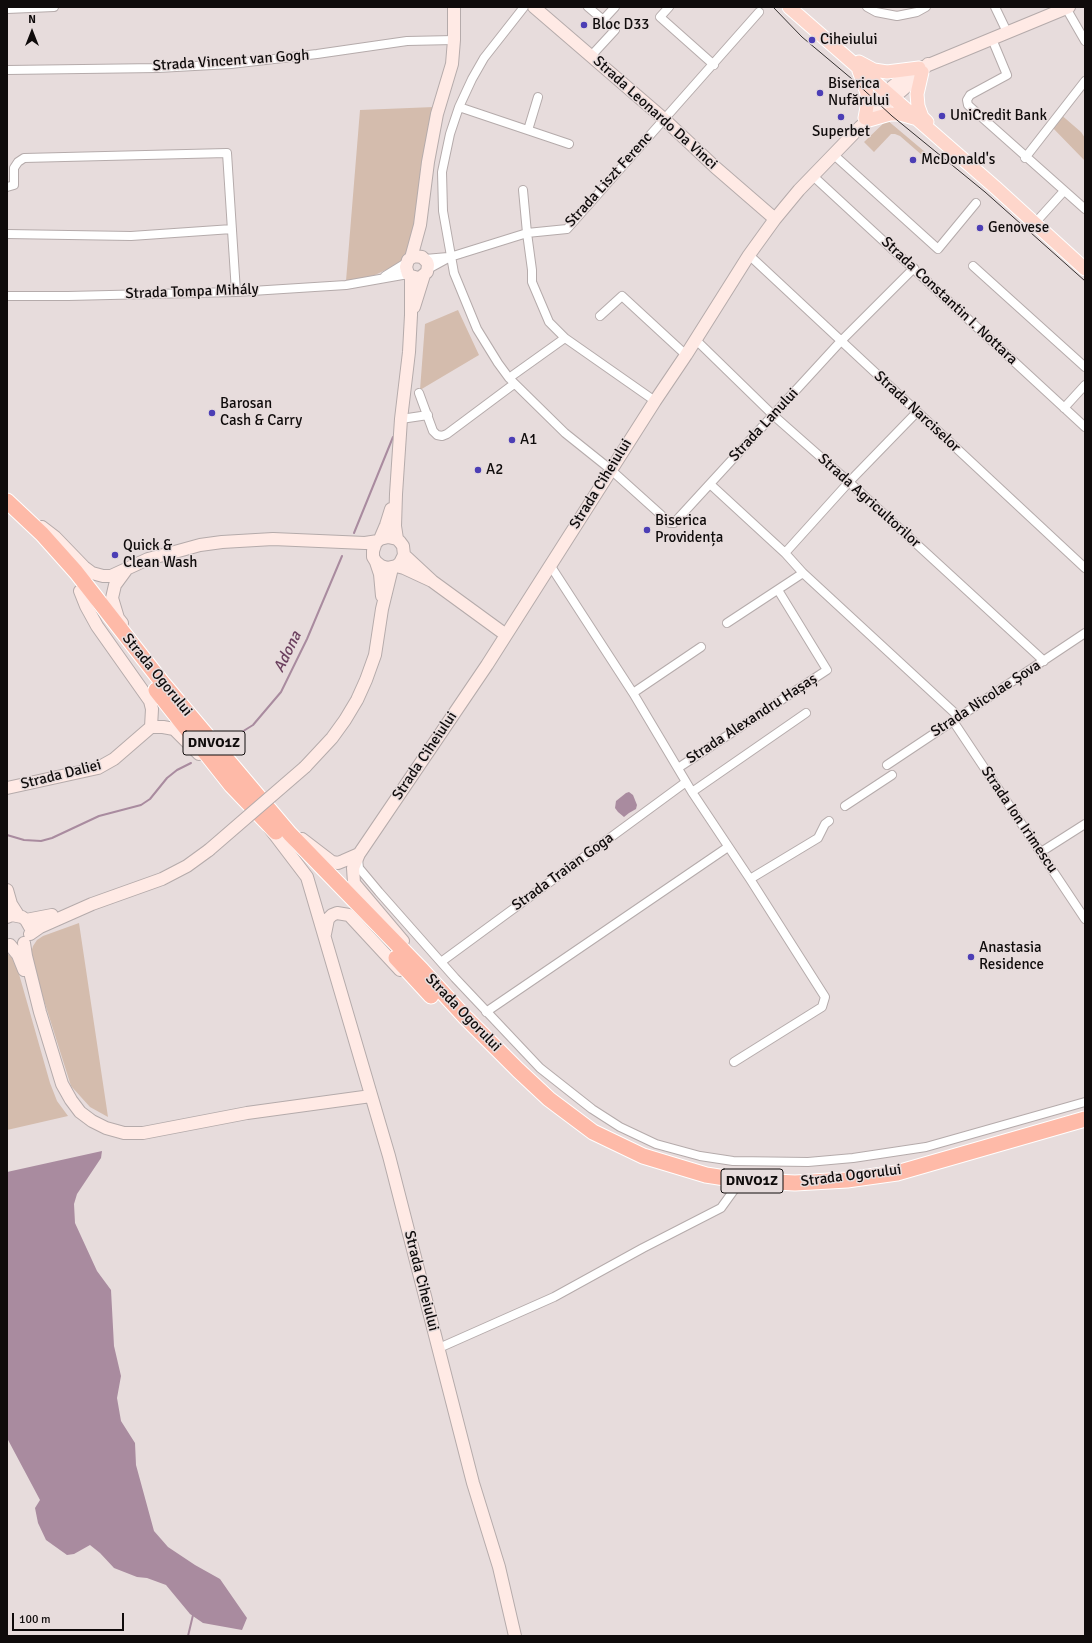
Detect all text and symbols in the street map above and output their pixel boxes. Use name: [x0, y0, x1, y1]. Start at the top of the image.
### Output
north arrow: [12, 12, 52, 52]
text: N: [28, 13, 36, 26]
place label: Bloc D33: [592, 16, 649, 34]
marker: Bloc D33: [579, 20, 589, 30]
place label: Ciheiului: [820, 31, 878, 49]
marker: Ciheiului: [807, 35, 817, 45]
street label: Strada Vincent van Gogh: [152, 47, 310, 75]
street label: Strada Leonardo Da Vinci: [589, 52, 721, 174]
place label: Biserica Nufărului: [828, 75, 889, 110]
marker: Biserica Nufărului: [815, 88, 825, 98]
place label: UniCredit Bank: [950, 107, 1047, 125]
marker: UniCredit Bank: [937, 111, 947, 121]
marker: Superbet: [836, 112, 846, 122]
place label: Superbet: [812, 123, 870, 141]
street label: Strada Liszt Ferenc: [562, 129, 656, 231]
place label: McDonald's: [921, 151, 995, 169]
marker: McDonald's: [908, 155, 918, 165]
place label: Genovese: [988, 219, 1049, 237]
marker: Genovese: [975, 223, 985, 233]
street label: Strada Constantin I. Nottara: [877, 233, 1021, 369]
street label: Strada Tompa Mihály: [125, 281, 259, 303]
street label: Strada Narciselor: [870, 367, 964, 457]
street label: Strada Lanului: [726, 385, 802, 465]
place label: Barosan Cash & Carry: [220, 395, 302, 430]
marker: Barosan Cash & Carry: [207, 408, 217, 418]
place label: A1: [520, 431, 537, 449]
marker: A1: [507, 435, 517, 445]
street label: Strada Ciheiului: [566, 436, 636, 532]
street label: Strada Agricultorilor: [814, 450, 924, 552]
place label: A2: [486, 461, 503, 479]
marker: A2: [473, 465, 483, 475]
place label: Biserica Providența: [655, 512, 723, 547]
marker: Biserica Providența: [642, 525, 652, 535]
place label: Quick & Clean Wash: [123, 537, 197, 572]
marker: Quick & Clean Wash: [110, 550, 120, 560]
water label: Adona: [270, 628, 306, 676]
street label: Strada Ogorului: [118, 630, 196, 720]
street label: Strada Nicolae Șova: [928, 657, 1044, 741]
street label: Strada Alexandru Hașaș: [683, 670, 821, 768]
street label: Strada Ciheiului: [389, 708, 461, 804]
road number: DNVO1Z: [183, 731, 245, 755]
street label: Strada Daliei: [19, 756, 103, 794]
street label: Strada Ion Irimescu: [977, 763, 1061, 877]
street label: Strada Traian Goga: [509, 829, 617, 915]
place label: Anastasia Residence: [979, 939, 1044, 974]
marker: Anastasia Residence: [966, 952, 976, 962]
street label: Strada Ogorului: [421, 970, 505, 1056]
street label: Strada Ogorului: [800, 1161, 902, 1191]
road number: DNVO1Z: [721, 1169, 783, 1193]
street label: Strada Ciheiului: [400, 1229, 442, 1333]
scale bar: [14, 1605, 126, 1631]
text: 100 m: [19, 1612, 51, 1627]

